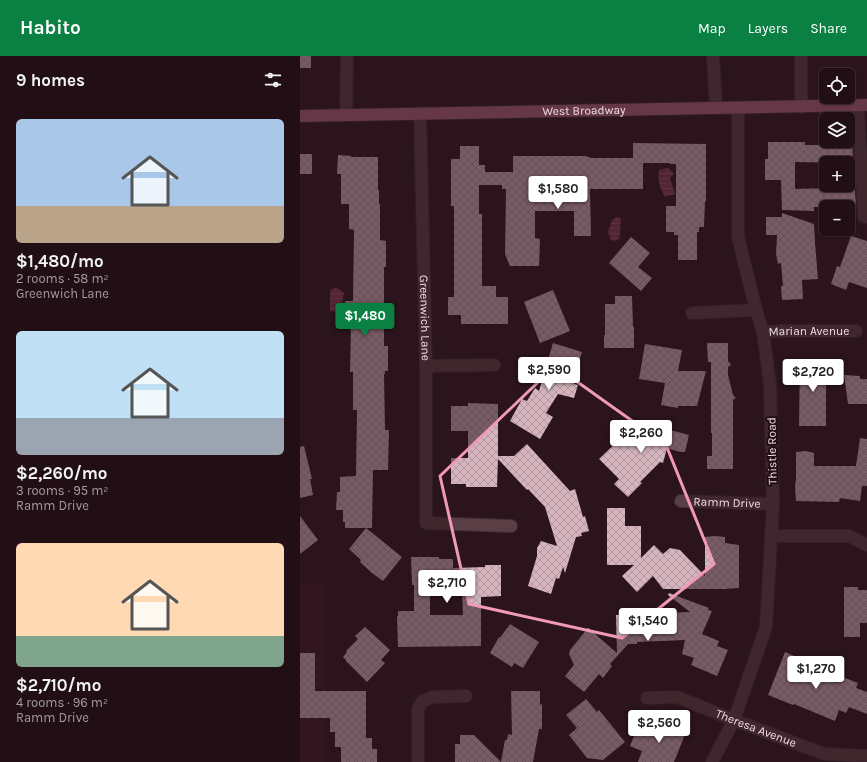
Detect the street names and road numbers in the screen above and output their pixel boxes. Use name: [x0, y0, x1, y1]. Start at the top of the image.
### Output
street label: West Broadway: [542, 103, 626, 118]
street label: Greenwich Lane: [417, 275, 433, 361]
street label: Marian Avenue: [768, 324, 849, 339]
street label: Thistle Road: [764, 417, 780, 485]
street label: Ramm Drive: [693, 494, 761, 511]
street label: Theresa Avenue: [714, 706, 798, 750]

